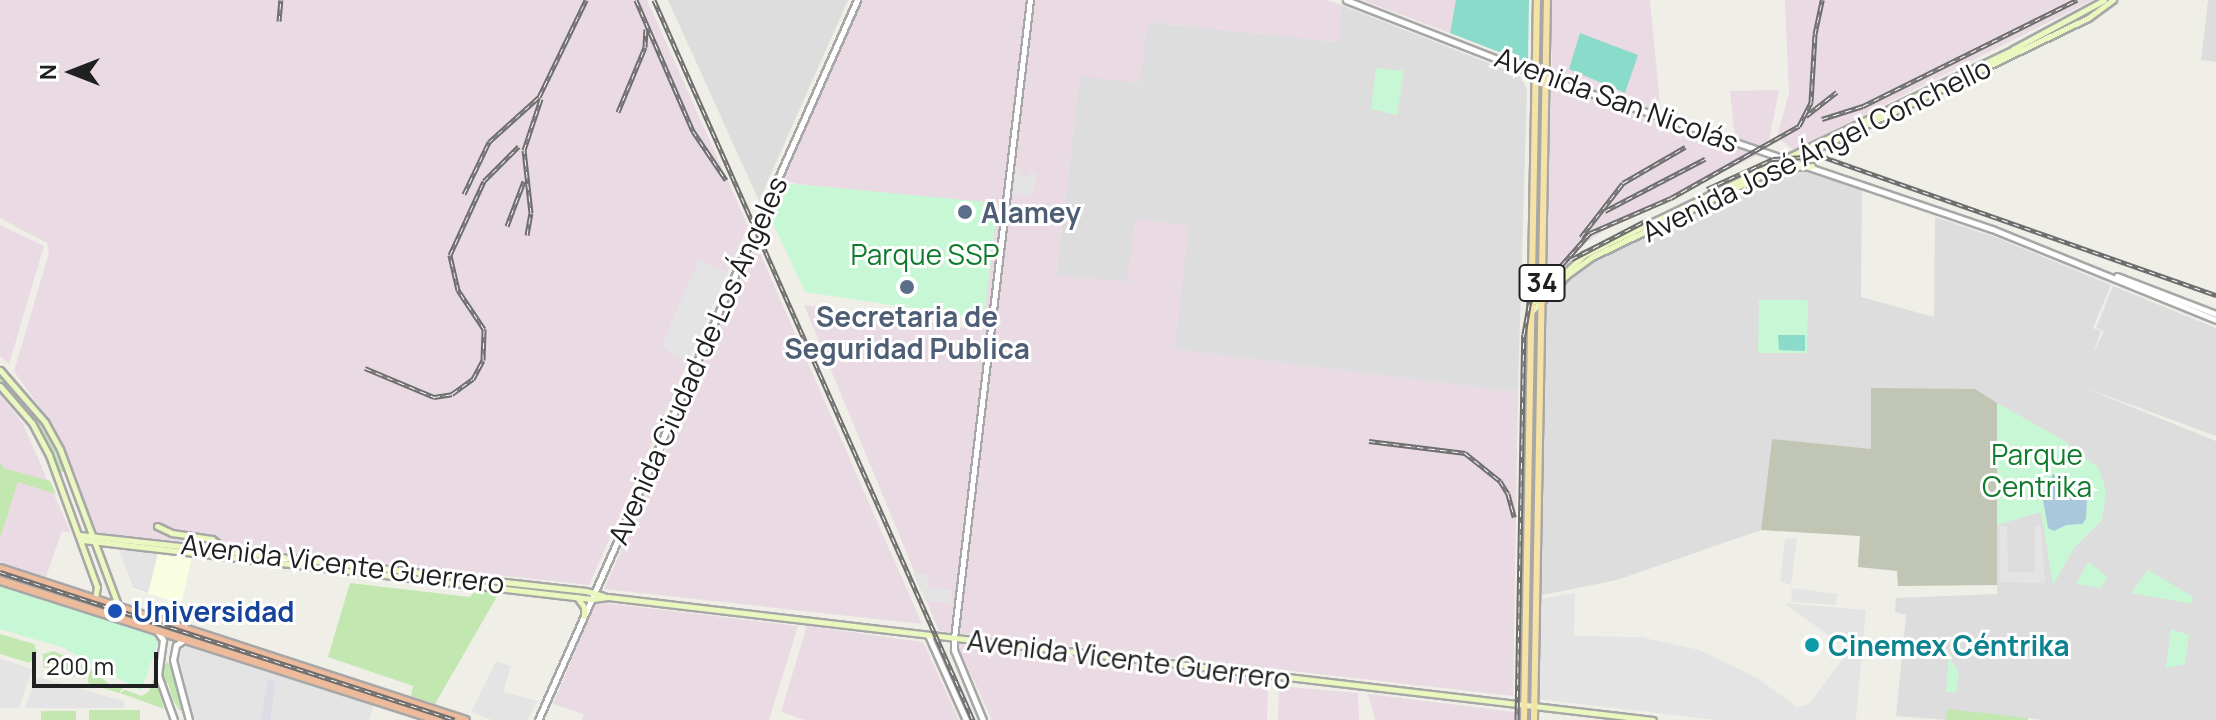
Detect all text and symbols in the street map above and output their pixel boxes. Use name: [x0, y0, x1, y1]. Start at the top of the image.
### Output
north arrow: [32, 32, 112, 112]
street label: Avenida San Nicolás: [1491, 39, 1743, 159]
street label: Avenida José Ángel Conchello: [1636, 50, 1996, 248]
text: N: [33, 64, 63, 80]
street label: Avenida Ciudad de Los Ángeles: [600, 171, 794, 549]
place label: Alamey: [981, 195, 1081, 229]
marker: Alamey: [956, 203, 974, 221]
park label: Parque SSP: [851, 237, 999, 271]
road number: 34: [1518, 261, 1566, 305]
marker: Secretaria de Seguridad Publica: [898, 278, 916, 296]
place label: Secretaria de Seguridad Publica: [784, 299, 1030, 365]
park label: Parque Centrika: [1982, 437, 2092, 503]
street label: Avenida Vicente Guerrero: [179, 526, 507, 600]
place label: Universidad: [133, 594, 295, 628]
marker: Universidad: [104, 600, 126, 622]
street label: Avenida Vicente Guerrero: [965, 622, 1293, 696]
place label: Cinemex Céntrika: [1828, 628, 2070, 662]
scale bar: [36, 636, 162, 686]
marker: Cinemex Céntrika: [1803, 636, 1821, 654]
text: 200 m: [46, 649, 114, 682]

